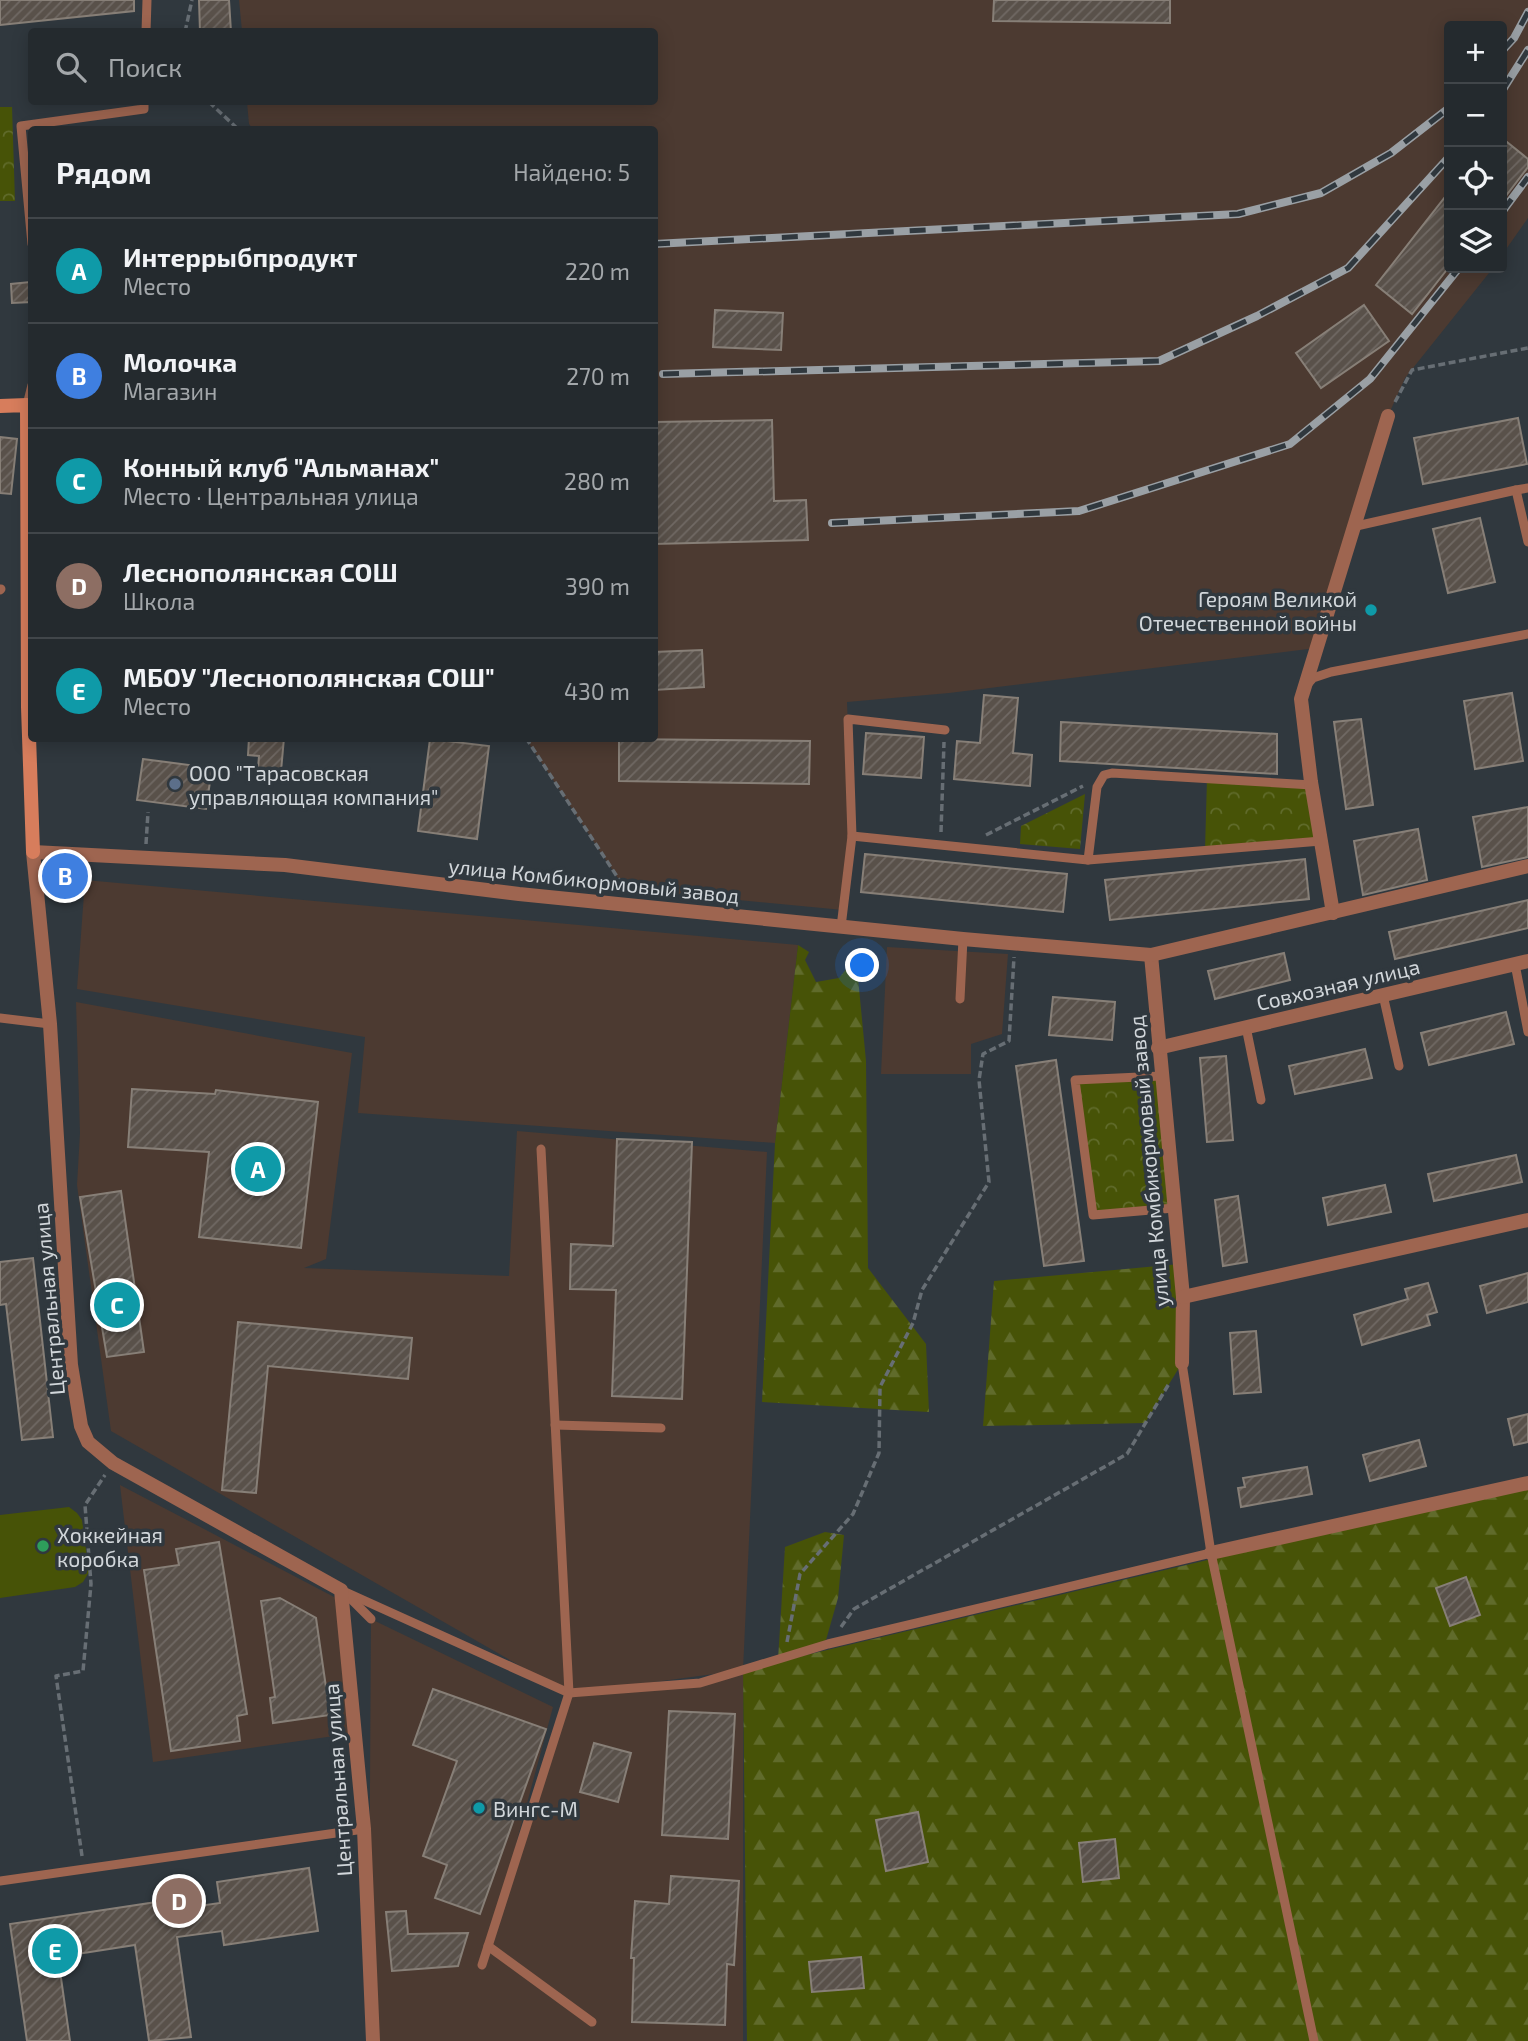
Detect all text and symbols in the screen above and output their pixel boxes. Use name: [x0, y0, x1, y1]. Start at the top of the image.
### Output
map controls: [1444, 21, 1507, 273]
button: +: [1444, 21, 1507, 84]
search box: [28, 28, 658, 105]
icon: search: [52, 48, 90, 86]
text: Поиск: [108, 51, 182, 82]
button: −: [1444, 84, 1507, 147]
button: locate: [1444, 147, 1507, 210]
text: Рядом: [56, 154, 152, 190]
text: Найдено: 5: [513, 158, 630, 186]
button: layers: [1444, 210, 1507, 273]
text: Интеррыбпродукт: [123, 241, 357, 272]
text: A: [71, 257, 87, 285]
text: 220 m: [565, 257, 630, 285]
text: Место: [123, 272, 191, 300]
text: Молочка: [123, 346, 237, 377]
text: B: [72, 362, 86, 390]
text: 270 m: [566, 362, 630, 390]
text: Магазин: [123, 377, 217, 405]
text: Конный клуб "Альманах": [123, 451, 439, 482]
text: C: [72, 467, 86, 495]
text: 280 m: [564, 467, 630, 495]
text: Место · Центральная улица: [123, 482, 419, 510]
text: Леснополянская СОШ: [123, 556, 398, 587]
text: D: [71, 572, 87, 600]
text: 390 m: [565, 572, 630, 600]
place label: Героям Великой Отечественной войны: [1139, 586, 1357, 635]
text: Школа: [123, 587, 195, 615]
marker: Героям Великой Отечественной войны: [1363, 602, 1379, 618]
text: МБОУ "Леснополянская СОШ": [123, 661, 495, 692]
text: E: [72, 677, 86, 705]
text: 430 m: [564, 677, 630, 705]
text: Место: [123, 692, 191, 720]
place label: ООО "Тарасовская управляющая компания": [189, 760, 438, 810]
marker: ООО "Тарасовская управляющая компания": [167, 776, 183, 792]
pin: B: [42, 850, 88, 902]
street label: улица Комбикормовый завод: [447, 852, 741, 909]
your location: [845, 948, 879, 982]
street label: Совхозная улица: [1254, 953, 1422, 1016]
street label: улица Комбикормовый завод: [1123, 1014, 1174, 1308]
pin: A: [235, 1143, 281, 1195]
street label: Центральная улица: [27, 1201, 70, 1396]
pin: C: [94, 1279, 140, 1331]
place label: Хоккейная коробка: [57, 1522, 163, 1571]
marker: Хоккейная коробка: [35, 1538, 51, 1554]
street label: Центральная улица: [318, 1683, 357, 1877]
place label: Вингс-М: [493, 1796, 578, 1821]
marker: Вингс-М: [471, 1800, 487, 1816]
pin: D: [156, 1875, 202, 1927]
pin: E: [32, 1925, 78, 1977]

